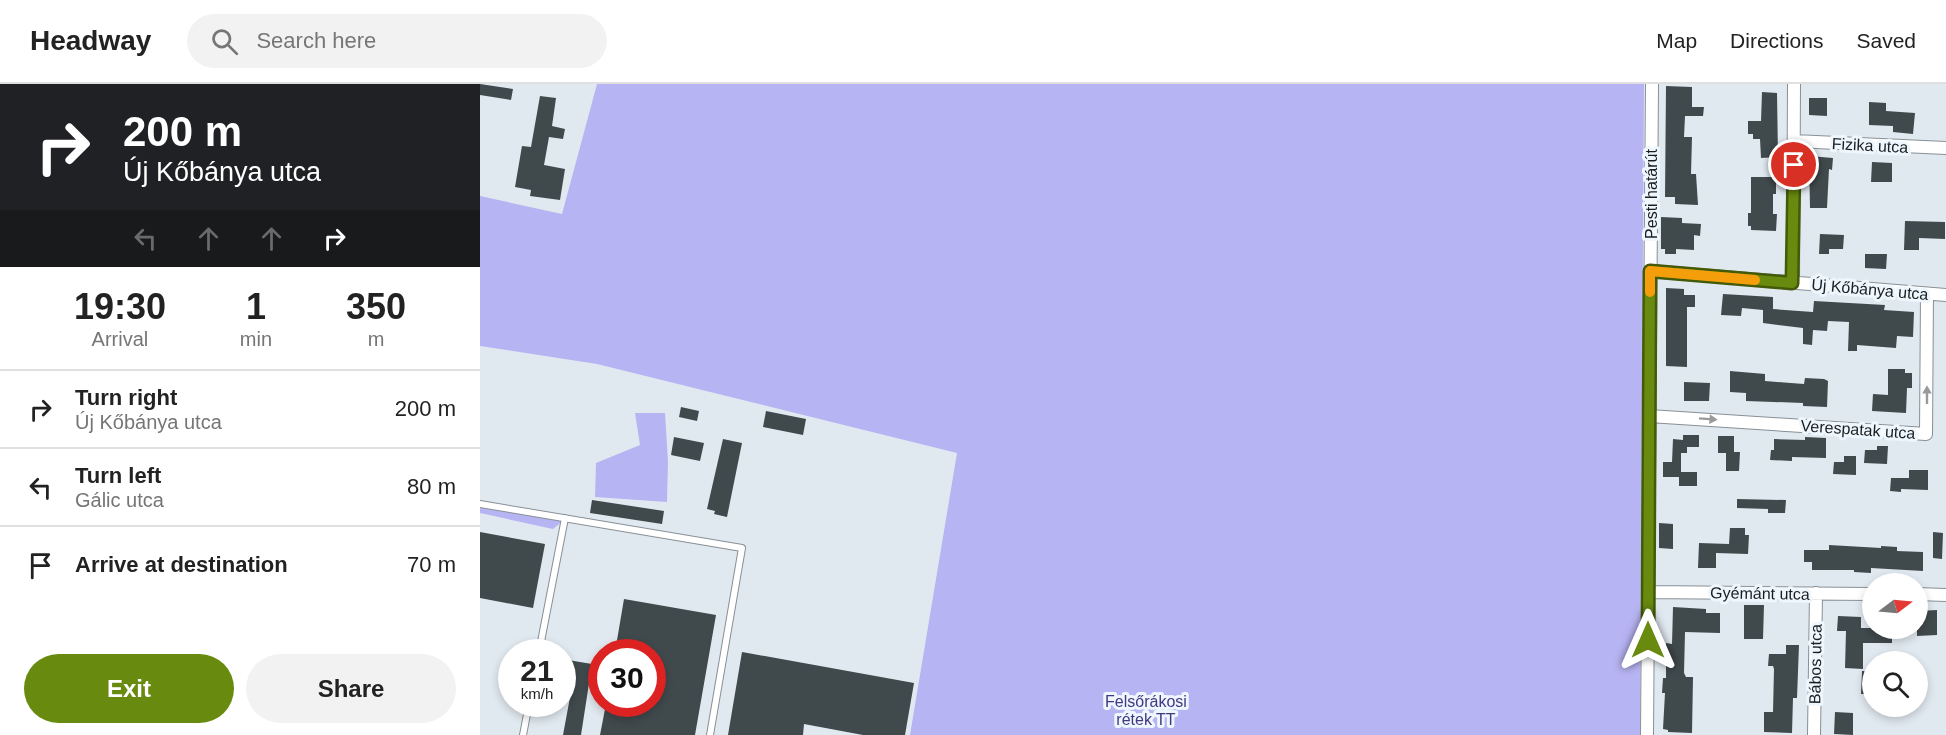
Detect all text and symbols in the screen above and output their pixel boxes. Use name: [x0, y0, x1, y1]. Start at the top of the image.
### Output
search box: [187, 14, 607, 68]
text: Headway: [30, 25, 151, 56]
icon: search: [208, 25, 241, 58]
text: Search here: [256, 28, 376, 53]
text: Map: [1656, 29, 1697, 52]
text: Directions: [1730, 29, 1823, 52]
text: Saved: [1856, 29, 1916, 52]
icon: right: [24, 108, 102, 186]
text: 200 m: [123, 108, 242, 155]
street label: Fizika utca: [1831, 135, 1909, 156]
pin: [1768, 139, 1819, 190]
icon: arrive: [1777, 148, 1810, 181]
street label: Pesti határút: [1643, 149, 1660, 239]
text: Új Kőbánya utca: [123, 157, 321, 187]
icon: left: [129, 222, 162, 255]
icon: ahead: [192, 222, 225, 255]
icon: ahead: [255, 222, 288, 255]
icon: right: [318, 222, 351, 255]
street label: Új Kőbánya utca: [1811, 275, 1929, 303]
text: 19:30: [74, 286, 166, 327]
text: 1: [246, 286, 266, 327]
text: 350: [346, 286, 406, 327]
text: Arrival: [92, 328, 148, 350]
text: min: [240, 328, 272, 350]
text: m: [368, 328, 384, 350]
text: Turn right: [75, 385, 177, 410]
one-way arrow: [1922, 386, 1932, 405]
icon: right: [24, 393, 57, 426]
text: 200 m: [395, 396, 456, 421]
text: Új Kőbánya utca: [75, 411, 222, 433]
one-way arrow: [1698, 415, 1717, 424]
street label: Verespatak utca: [1800, 417, 1916, 442]
text: Turn left: [75, 463, 161, 488]
icon: left: [24, 471, 57, 504]
text: 80 m: [407, 474, 456, 499]
text: Gálic utca: [75, 489, 164, 511]
icon: arrive: [24, 549, 57, 582]
text: Arrive at destination: [75, 552, 288, 577]
text: 70 m: [407, 552, 456, 577]
north arrow: [1862, 573, 1928, 639]
map controls: [1862, 573, 1928, 717]
street label: Gyémánt utca: [1710, 584, 1810, 603]
position arrow: [1616, 608, 1680, 672]
street label: Bábos utca: [1806, 624, 1825, 704]
speed limit sign: 30: [588, 639, 666, 717]
button: search: [1862, 651, 1928, 717]
button: Exit: [24, 654, 234, 723]
button: Share: [246, 654, 456, 723]
text: 21: [520, 654, 554, 687]
text: km/h: [521, 685, 553, 702]
park label: Felsőrákosi rétek TT: [1105, 693, 1187, 728]

